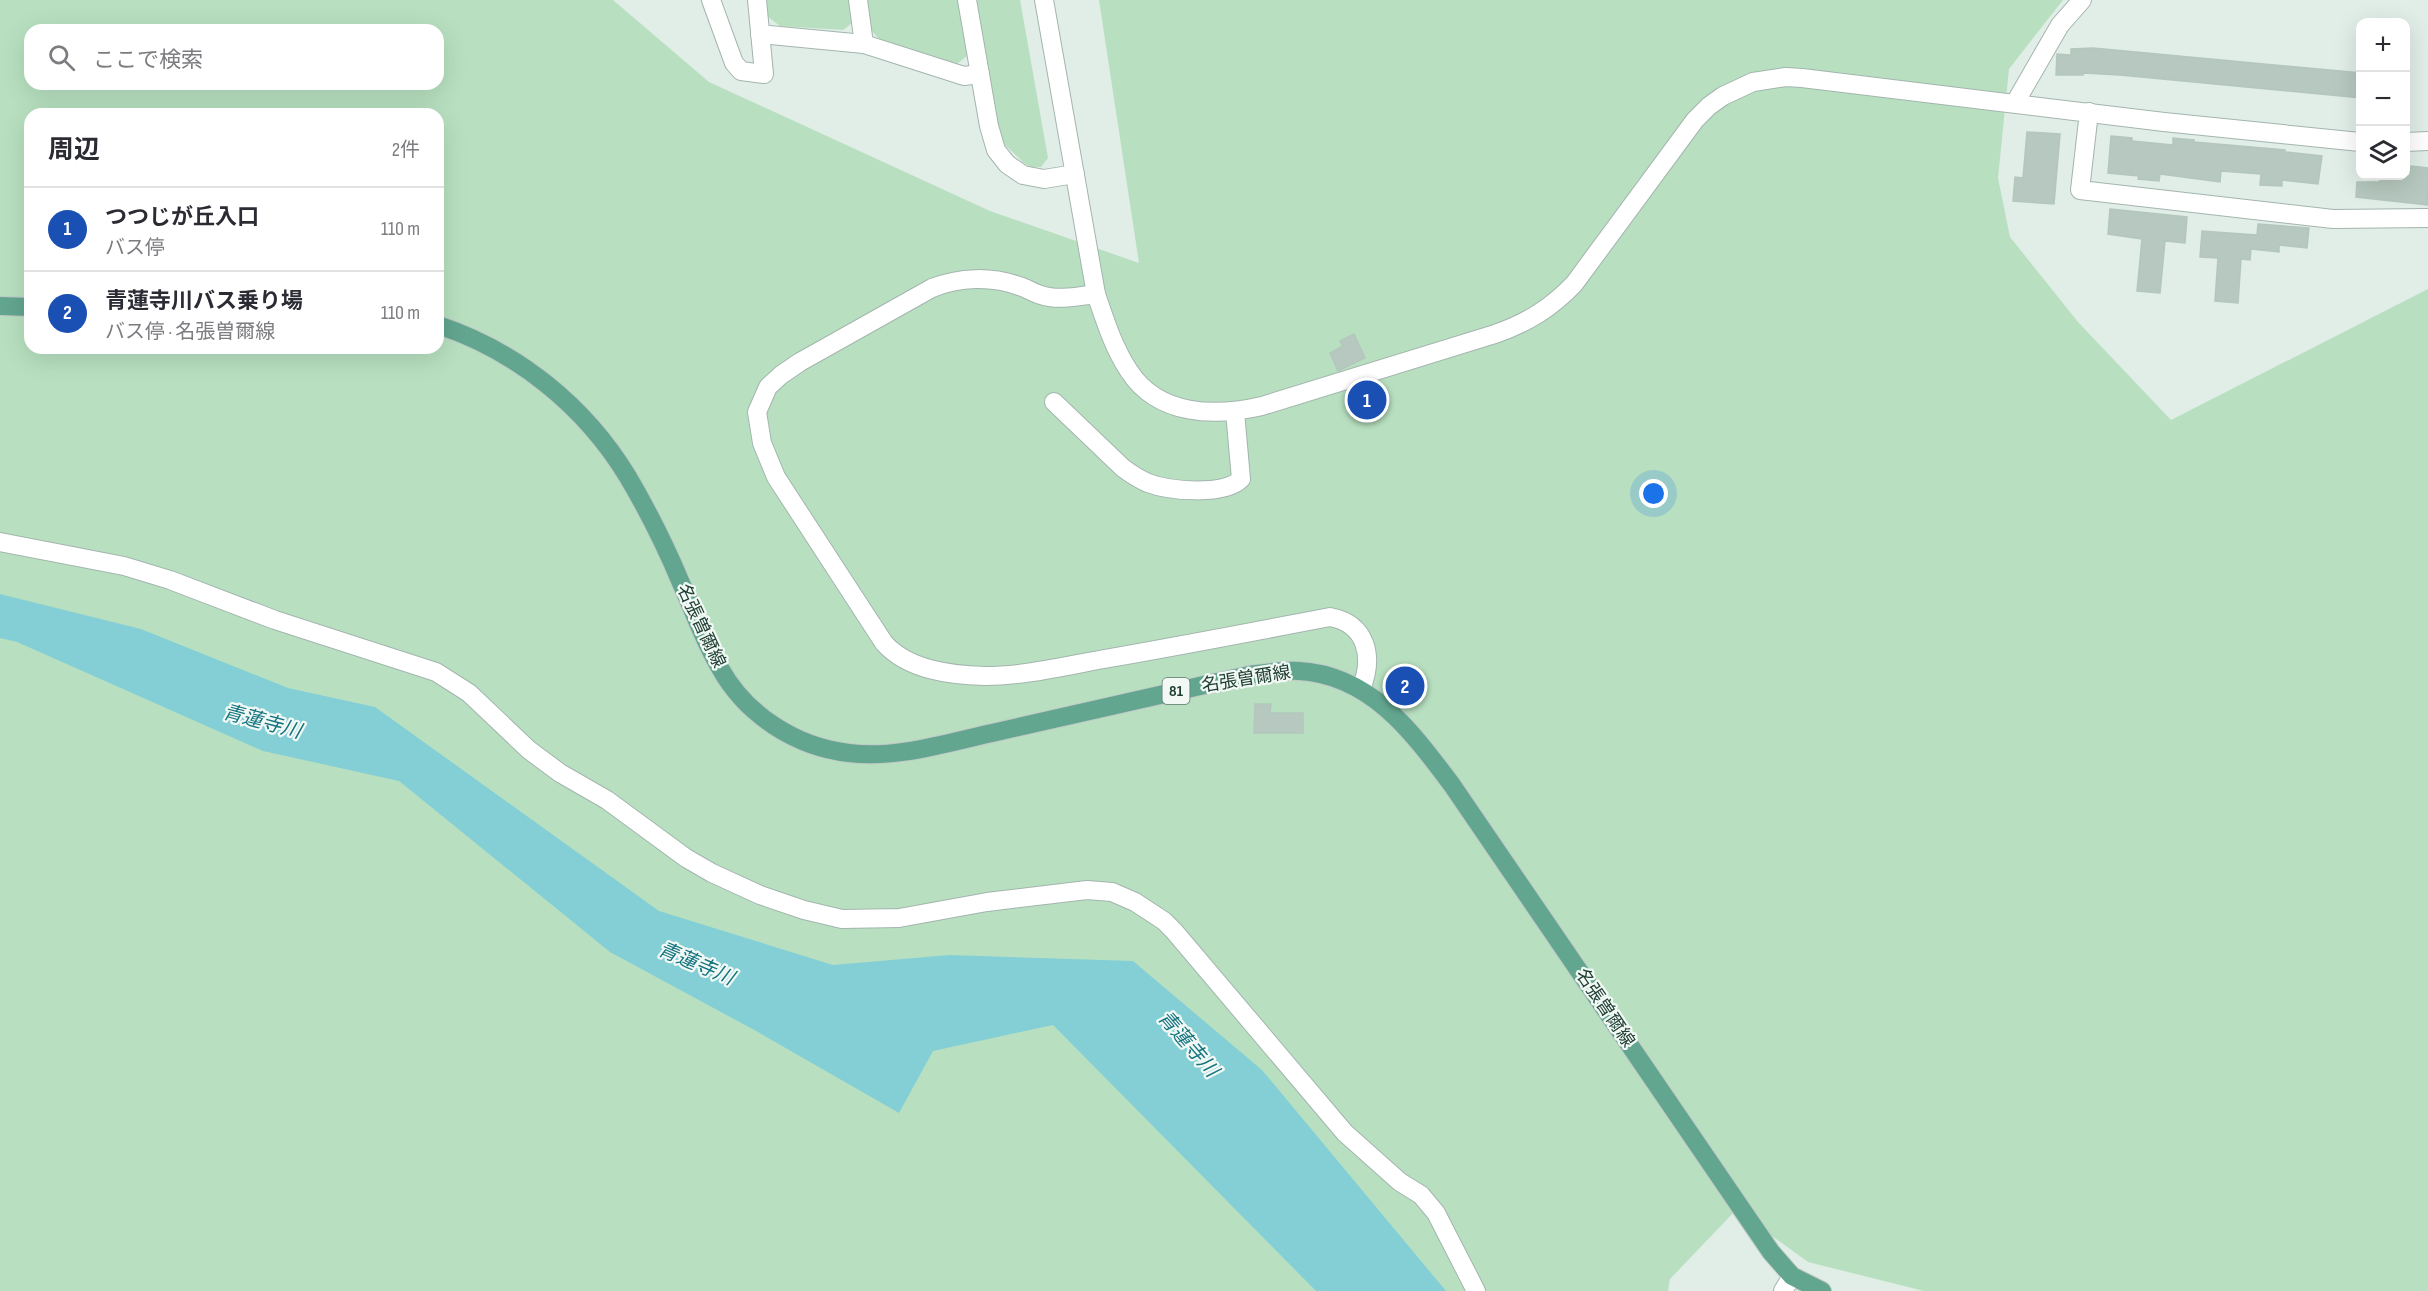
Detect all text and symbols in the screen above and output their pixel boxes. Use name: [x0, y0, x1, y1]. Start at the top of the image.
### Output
map controls: [2356, 18, 2410, 180]
button: +: [2356, 18, 2410, 72]
search box: [24, 24, 444, 90]
icon: search: [45, 41, 78, 74]
text: ここで検索: [93, 47, 203, 74]
button: −: [2356, 72, 2410, 126]
button: layers: [2356, 126, 2410, 180]
text: 周辺: [48, 135, 100, 166]
text: 2件: [392, 138, 420, 162]
text: つつじが丘入口: [105, 204, 259, 231]
text: 1: [64, 217, 71, 241]
text: 110 m: [381, 217, 420, 241]
text: バス停: [105, 236, 165, 260]
text: 青蓮寺川バス乗り場: [105, 288, 303, 315]
text: 2: [63, 301, 72, 325]
text: 110 m: [381, 301, 420, 325]
text: バス停 · 名張曽爾線: [105, 320, 275, 344]
pin: 1: [1348, 378, 1386, 422]
your location: [1639, 479, 1668, 508]
street label: 名張曽爾線: [672, 581, 730, 671]
street label: 名張曽爾線: [1200, 662, 1292, 696]
pin: 2: [1386, 664, 1424, 708]
road number: 81: [1162, 678, 1190, 704]
water label: 青蓮寺川: [220, 700, 306, 744]
water label: 青蓮寺川: [654, 937, 739, 991]
street label: 名張曽爾線: [1571, 965, 1639, 1051]
water label: 青蓮寺川: [1153, 1006, 1225, 1084]

